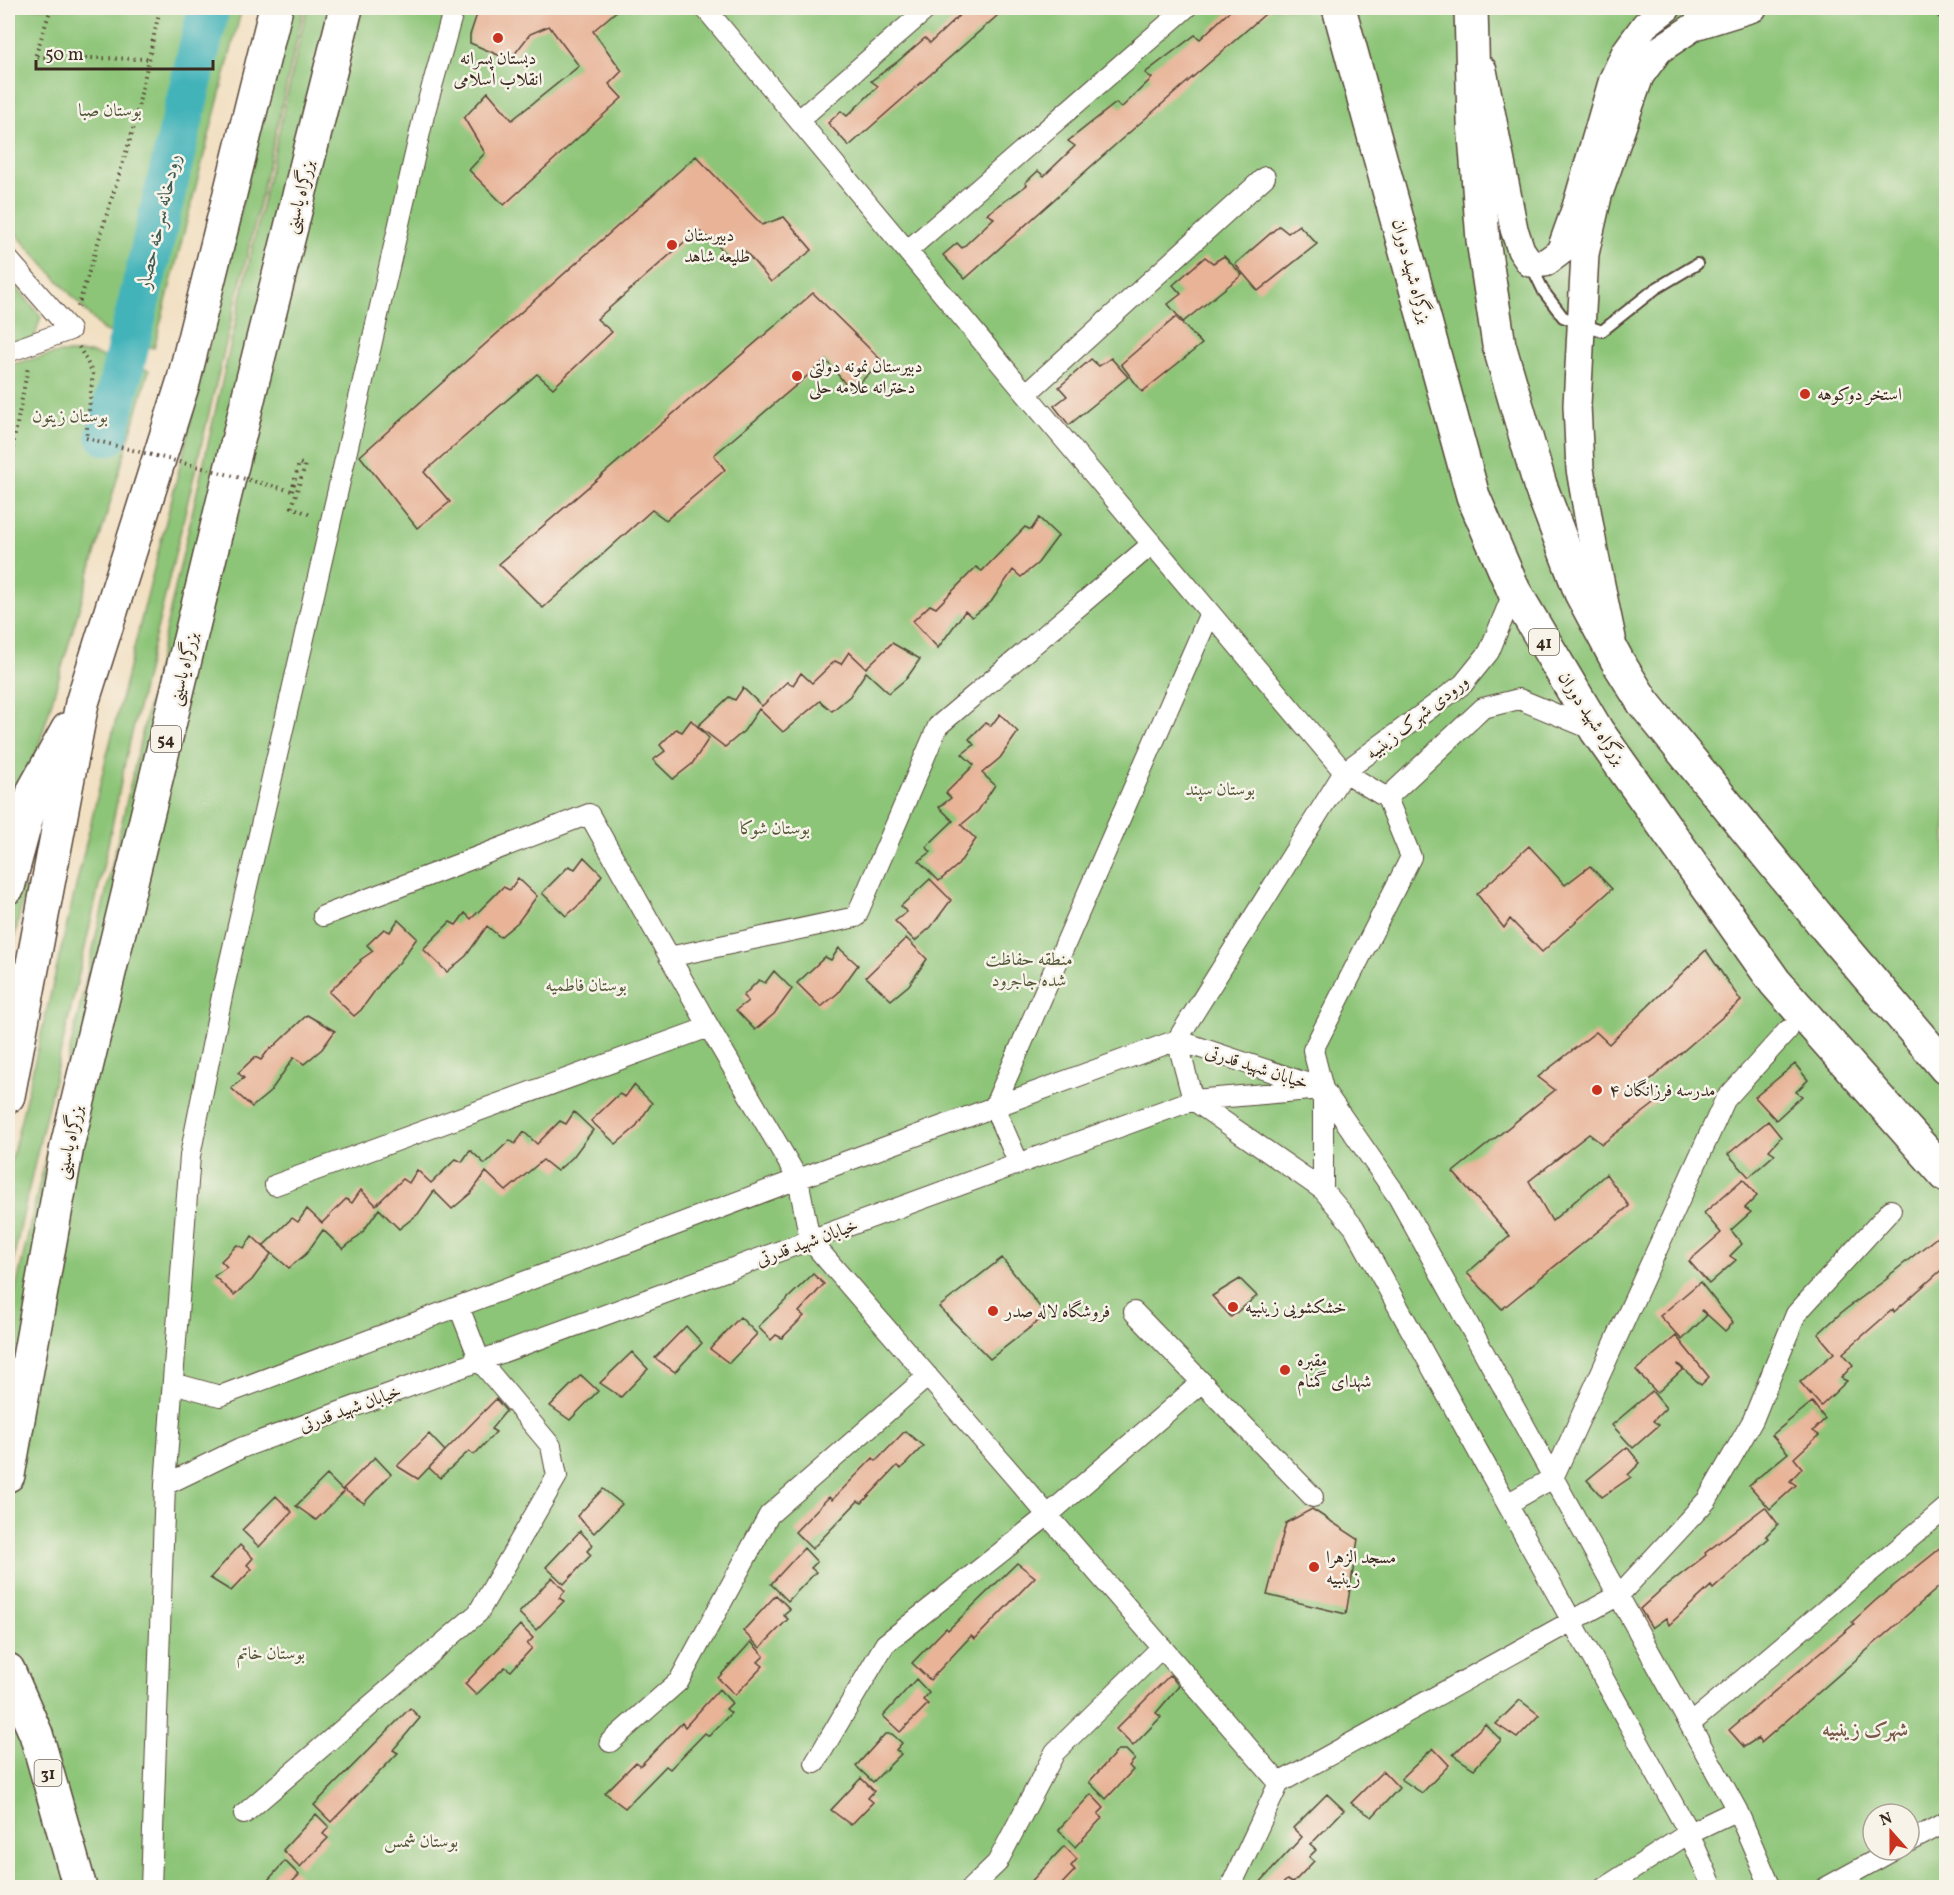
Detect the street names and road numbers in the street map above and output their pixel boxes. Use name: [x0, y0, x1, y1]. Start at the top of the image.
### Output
street label: بزرگراه یاسینی: [278, 158, 322, 237]
street label: بزرگراه شهید دوران: [1385, 216, 1437, 326]
road number: 41: [1529, 629, 1559, 655]
street label: بزرگراه یاسینی: [162, 630, 206, 709]
street label: بزرگراه شهید دوران: [1551, 666, 1631, 771]
street label: ورودی شهرک زینبیه: [1361, 670, 1475, 766]
road number: 54: [151, 726, 181, 752]
street label: خیابان شهید قدرتی: [1202, 1040, 1311, 1097]
street label: بزرگراه یاسینی: [49, 1103, 90, 1182]
street label: خیابان شهید قدرتی: [753, 1213, 862, 1273]
street label: خیابان شهید قدرتی: [296, 1379, 405, 1439]
road number: 31: [34, 1760, 62, 1786]

